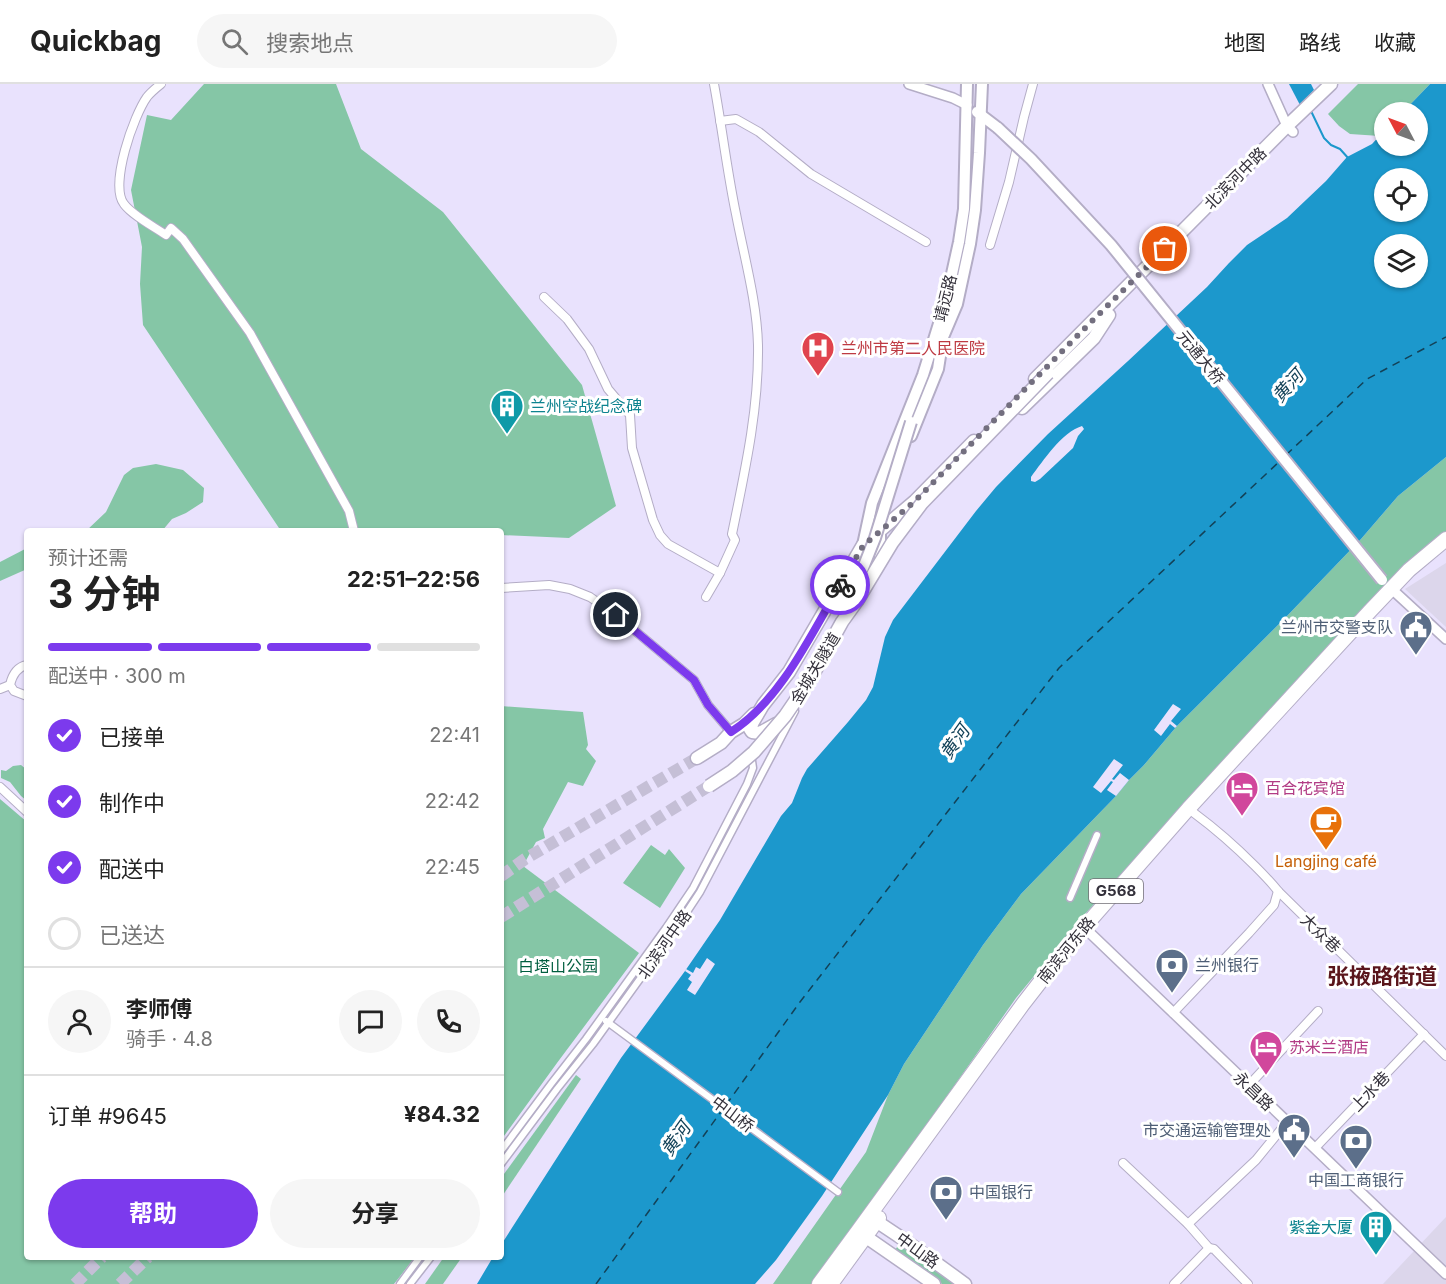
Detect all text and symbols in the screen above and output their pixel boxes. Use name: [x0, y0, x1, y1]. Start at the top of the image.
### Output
search box: [197, 14, 617, 68]
text: Quickbag: [30, 24, 161, 58]
icon: search: [218, 25, 251, 58]
text: 搜索地点: [266, 30, 354, 56]
text: 地图: [1224, 30, 1266, 55]
text: 路线: [1299, 30, 1341, 55]
text: 收藏: [1374, 30, 1416, 55]
north arrow: [1374, 102, 1428, 156]
map controls: [1374, 102, 1428, 288]
street label: 北滨河中路: [1200, 143, 1270, 213]
button: locate: [1374, 168, 1428, 222]
pin: [1139, 223, 1190, 274]
icon: bag: [1148, 232, 1181, 265]
button: layers: [1374, 234, 1428, 288]
street label: 靖远路: [929, 272, 961, 324]
street label: 元通大桥: [1173, 326, 1229, 388]
hospital icon: 兰州市第二人民医院: [800, 330, 836, 377]
place label: 兰州市第二人民医院: [841, 338, 985, 358]
water label: 黄河: [1268, 363, 1309, 406]
building icon: 兰州空战纪念碑: [489, 388, 525, 435]
place label: 兰州空战纪念碑: [530, 396, 642, 416]
text: 预计还需: [48, 546, 128, 570]
courier: [810, 555, 870, 615]
text: 22:51–22:56: [347, 566, 480, 592]
icon: bike: [824, 569, 857, 602]
text: 3 分钟: [48, 570, 160, 617]
pin: [590, 589, 641, 640]
icon: home: [599, 598, 632, 631]
public building icon: 兰州市交警支队: [1398, 609, 1434, 656]
place label: 兰州市交警支队: [1281, 617, 1393, 637]
street label: 金城关隧道: [786, 629, 844, 707]
text: 配送中 · 300 m: [48, 664, 186, 688]
water label: 黄河: [936, 718, 975, 762]
icon: check: [48, 719, 81, 752]
text: 22:41: [429, 723, 480, 747]
text: 已接单: [99, 724, 165, 750]
hotel icon: 百合花宾馆: [1224, 770, 1260, 817]
place label: 百合花宾馆: [1265, 778, 1345, 798]
icon: check: [48, 785, 81, 818]
text: 22:42: [425, 789, 480, 813]
text: 制作中: [99, 790, 165, 816]
cafe icon: Langjing café: [1308, 804, 1344, 851]
icon: check: [48, 851, 81, 884]
place label: Langjing café: [1275, 851, 1377, 871]
text: 22:45: [425, 855, 480, 879]
text: 配送中: [99, 856, 165, 882]
road number: G568: [1089, 879, 1143, 903]
street label: 北滨河中路: [633, 905, 695, 983]
street label: 大众巷: [1297, 909, 1345, 957]
street label: 南滨河东路: [1033, 913, 1099, 987]
text: 已送达: [99, 922, 165, 948]
bank icon: 兰州银行: [1154, 947, 1190, 994]
place label: 兰州银行: [1195, 955, 1259, 975]
park label: 白塔山公园: [518, 956, 598, 976]
district label: 张掖路街道: [1327, 963, 1437, 989]
button: person: [48, 990, 111, 1053]
button: chat: [339, 990, 402, 1053]
button: phone: [417, 990, 480, 1053]
text: 李师傅: [126, 996, 192, 1022]
text: 骑手 · 4.8: [126, 1027, 213, 1051]
hotel icon: 苏米兰酒店: [1248, 1029, 1284, 1076]
place label: 苏米兰酒店: [1289, 1037, 1369, 1057]
street label: 永昌路: [1230, 1067, 1278, 1115]
street label: 上水巷: [1346, 1067, 1394, 1115]
street label: 中山桥: [708, 1092, 758, 1136]
text: ¥84.32: [404, 1101, 480, 1127]
text: 订单 #9645: [48, 1103, 167, 1129]
public building icon: 市交通运输管理处: [1276, 1112, 1312, 1159]
water label: 黄河: [657, 1115, 696, 1159]
place label: 市交通运输管理处: [1143, 1120, 1271, 1140]
bank icon: 中国工商银行: [1338, 1123, 1374, 1170]
place label: 中国工商银行: [1308, 1170, 1404, 1190]
bank icon: 中国银行: [928, 1174, 964, 1221]
button: 帮助: [48, 1179, 258, 1248]
button: 分享: [270, 1179, 480, 1248]
place label: 中国银行: [969, 1182, 1033, 1202]
building icon: 紫金大厦: [1358, 1209, 1394, 1256]
place label: 紫金大厦: [1289, 1217, 1353, 1237]
street label: 中山路: [893, 1228, 943, 1272]

